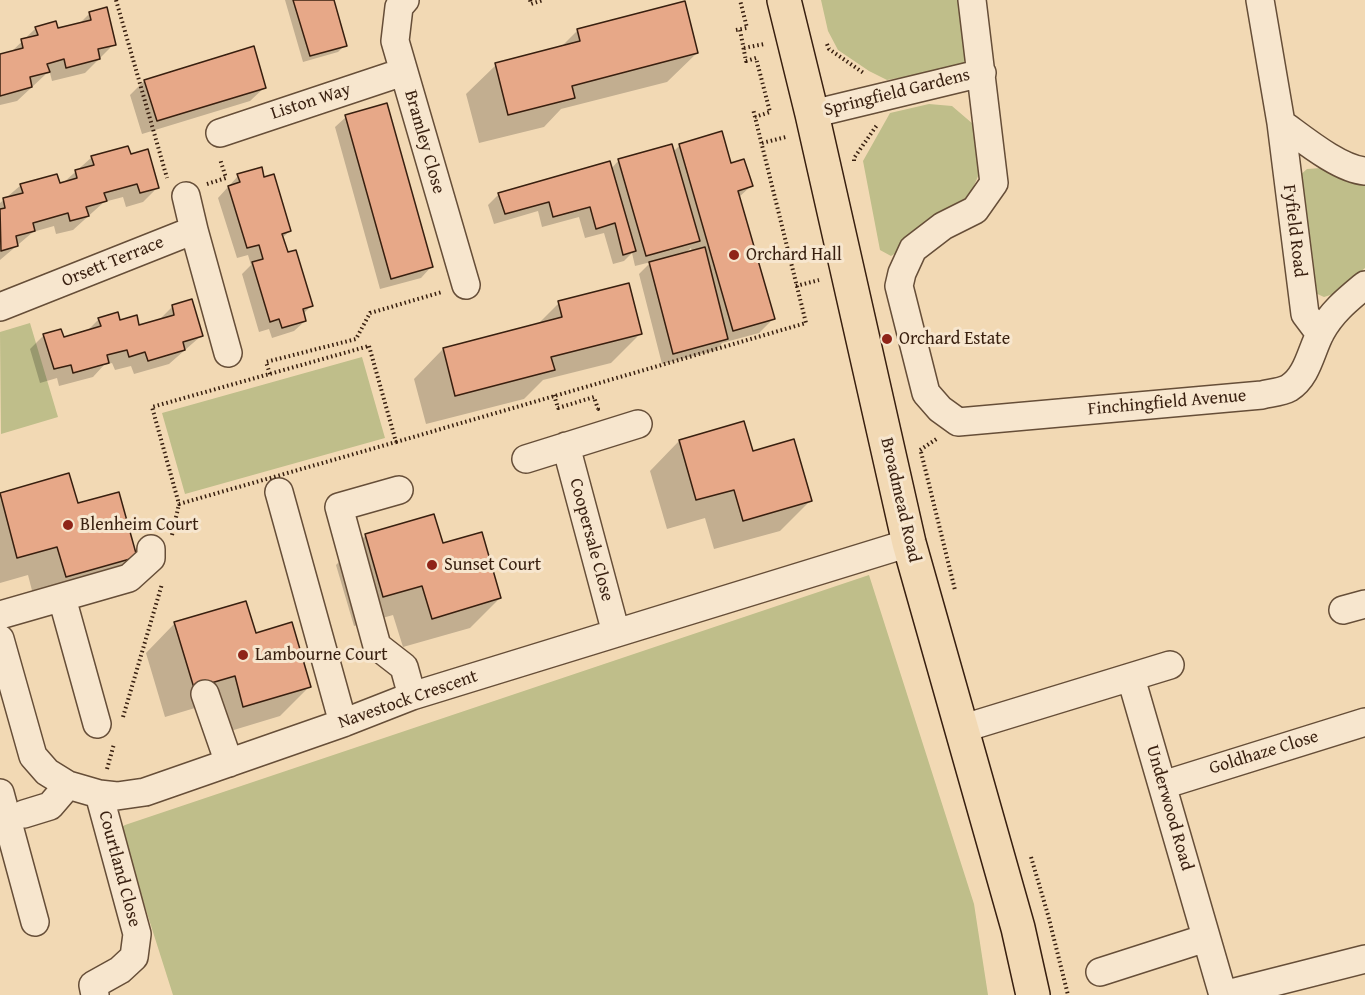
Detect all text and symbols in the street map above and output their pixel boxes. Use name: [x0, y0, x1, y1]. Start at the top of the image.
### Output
street label: Springfield Gardens: [822, 64, 972, 122]
street label: Liston Way: [268, 79, 354, 125]
street label: Bramley Close: [399, 88, 449, 196]
street label: Fyfield Road: [1278, 183, 1310, 279]
street label: Orsett Terrace: [59, 232, 167, 292]
place label: Orchard Hall: [746, 244, 842, 266]
marker: Orchard Hall: [727, 248, 741, 262]
place label: Orchard Estate: [899, 328, 1010, 350]
marker: Orchard Estate: [880, 332, 894, 346]
street label: Finchingfield Avenue: [1087, 385, 1247, 421]
street label: Broadmead Road: [875, 435, 925, 565]
street label: Coopersale Close: [564, 476, 618, 604]
place label: Blenheim Court: [80, 514, 199, 536]
marker: Blenheim Court: [61, 518, 75, 532]
place label: Sunset Court: [444, 554, 541, 576]
marker: Sunset Court: [425, 558, 439, 572]
place label: Lambourne Court: [255, 644, 388, 666]
marker: Lambourne Court: [236, 648, 250, 662]
street label: Navestock Crescent: [336, 666, 480, 734]
street label: Goldhaze Close: [1207, 726, 1321, 780]
street label: Underwood Road: [1141, 743, 1197, 873]
street label: Courtland Close: [93, 809, 145, 929]

